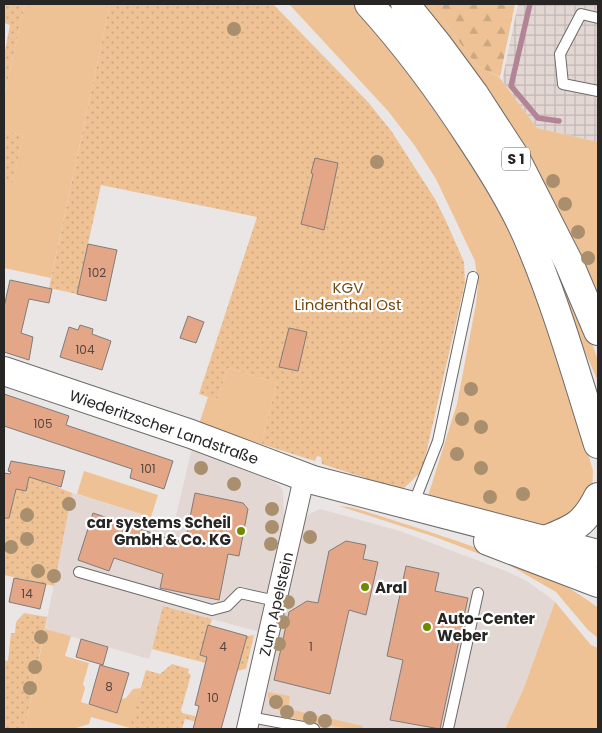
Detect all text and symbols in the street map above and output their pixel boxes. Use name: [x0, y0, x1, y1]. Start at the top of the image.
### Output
road number: S 1: [502, 148, 530, 170]
house number: 102: [88, 264, 106, 281]
park label: KGV Lindenthal Ost: [295, 277, 401, 315]
house number: 104: [76, 341, 95, 358]
street label: Wiederitzscher Landstraße: [67, 385, 261, 469]
house number: 105: [34, 415, 52, 432]
house number: 101: [140, 460, 156, 477]
place label: car systems Scheil GmbH & Co. KG: [87, 512, 231, 550]
marker: car systems Scheil GmbH & Co. KG: [235, 525, 247, 537]
street label: Zum Apelstein: [254, 550, 298, 658]
place label: Aral: [375, 577, 407, 598]
marker: Aral: [359, 581, 371, 593]
house number: 14: [21, 585, 33, 602]
place label: Auto-Center Weber: [437, 608, 536, 646]
marker: Auto-Center Weber: [421, 621, 433, 633]
house number: 4: [219, 638, 227, 655]
house number: 1: [309, 638, 313, 655]
house number: 8: [105, 678, 113, 695]
house number: 10: [207, 689, 219, 706]

